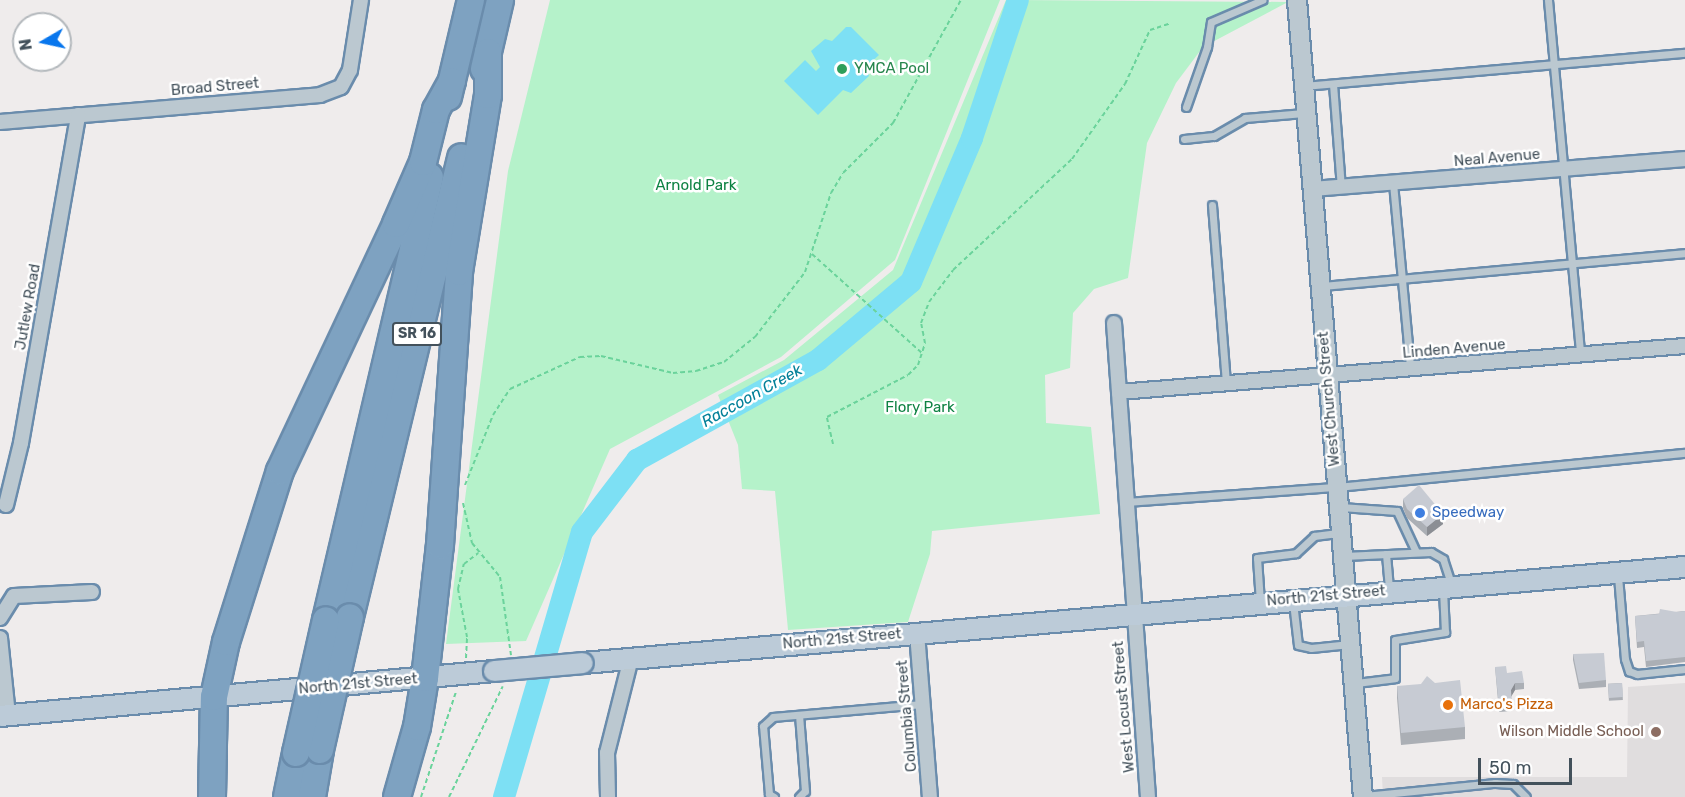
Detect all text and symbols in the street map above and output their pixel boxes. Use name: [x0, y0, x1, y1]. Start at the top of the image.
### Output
north arrow: [12, 12, 72, 72]
text: N: [15, 37, 36, 52]
place label: YMCA Pool: [854, 60, 930, 78]
marker: YMCA Pool: [835, 62, 849, 76]
street label: Broad Street: [170, 74, 260, 100]
street label: Neal Avenue: [1453, 145, 1541, 171]
park label: Arnold Park: [656, 177, 736, 195]
street label: Jutlew Road: [12, 262, 44, 352]
road number: SR 16: [392, 323, 442, 345]
street label: West Church Street: [1314, 331, 1344, 467]
street label: Linden Avenue: [1402, 336, 1506, 362]
water label: Raccoon Creek: [698, 360, 806, 432]
park label: Flory Park: [885, 399, 955, 417]
place label: Speedway: [1432, 504, 1504, 522]
marker: Speedway: [1413, 506, 1427, 520]
street label: North 21st Street: [1266, 582, 1386, 610]
street label: North 21st Street: [782, 625, 902, 653]
street label: West Locust Street: [1109, 640, 1139, 774]
street label: Columbia Street: [893, 659, 921, 773]
street label: North 21st Street: [298, 670, 418, 698]
place label: Marco's Pizza: [1460, 696, 1553, 714]
marker: Marco's Pizza: [1441, 698, 1455, 712]
place label: Wilson Middle School: [1499, 723, 1644, 741]
marker: Wilson Middle School: [1649, 725, 1663, 739]
scale bar: [1481, 746, 1576, 784]
text: 50 m: [1489, 757, 1532, 779]

